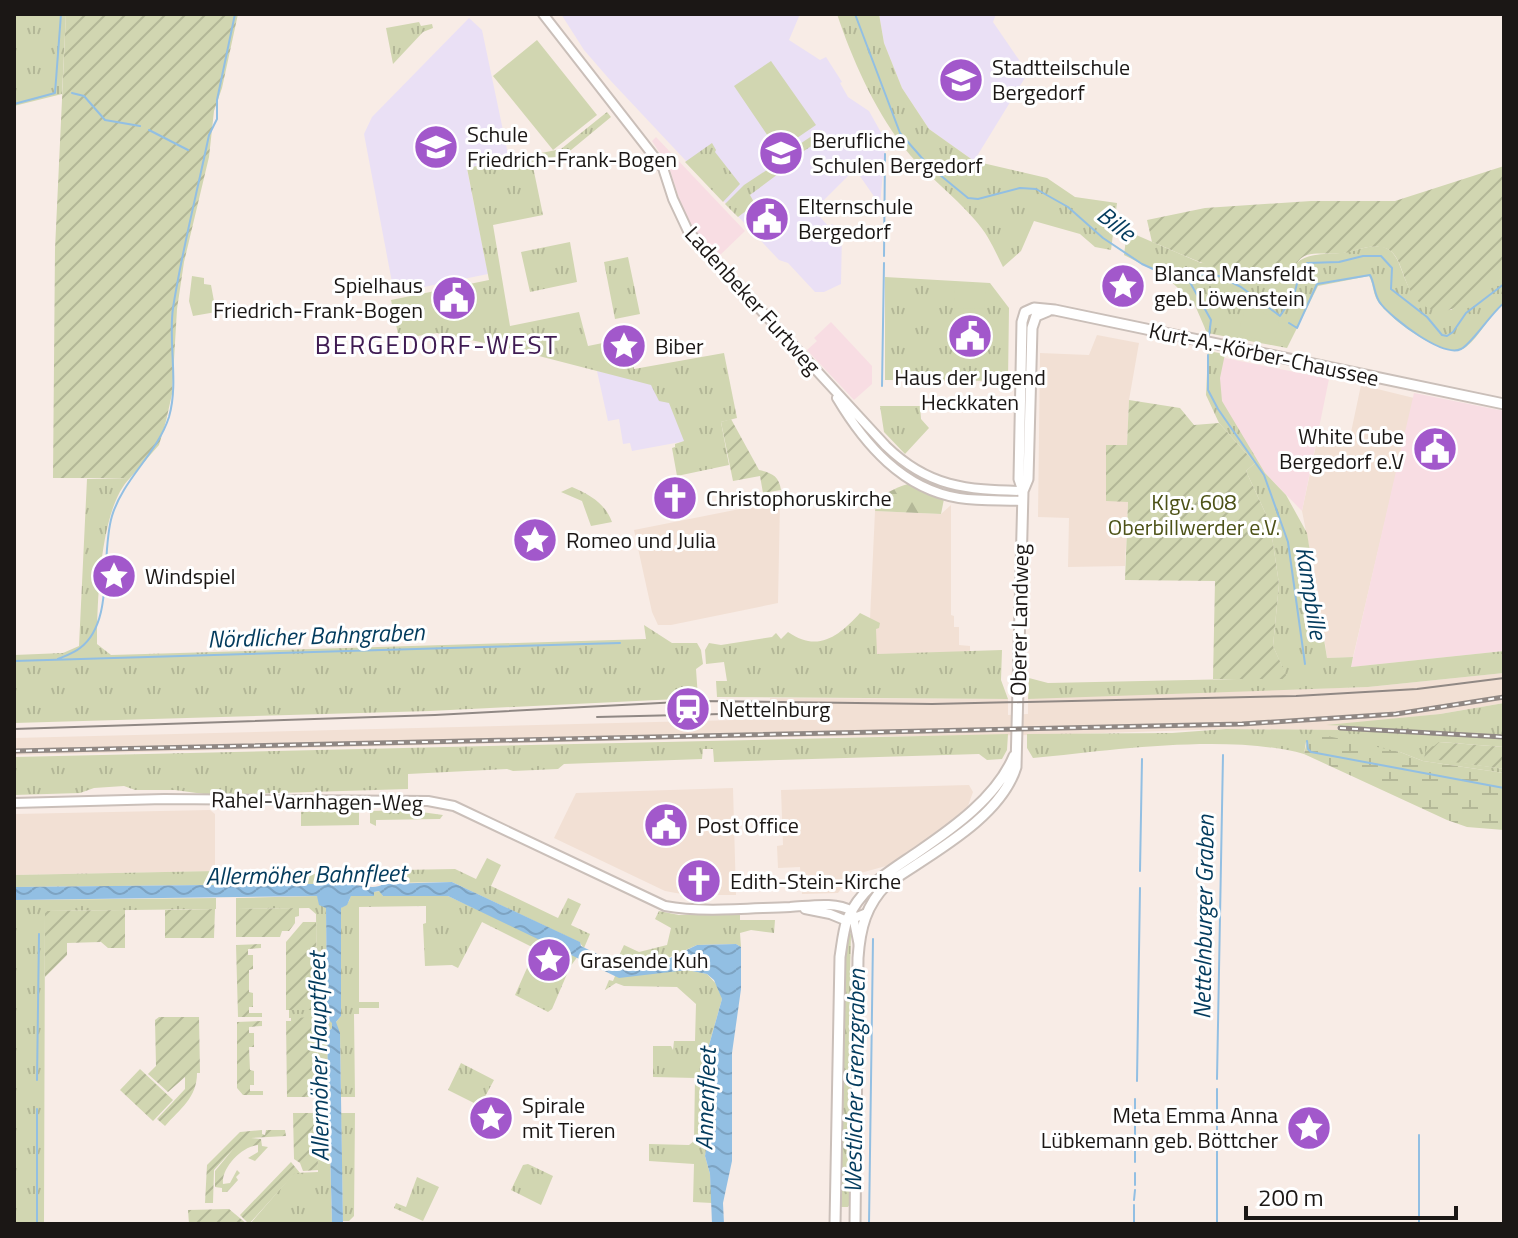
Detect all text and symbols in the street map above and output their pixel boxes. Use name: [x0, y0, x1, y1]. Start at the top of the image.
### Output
place label: Stadtteilschule Bergedorf: [992, 50, 1130, 109]
school or university icon: Stadtteilschule Bergedorf: [937, 56, 985, 104]
place label: Schule Friedrich-Frank-Bogen: [467, 117, 677, 176]
school or university icon: Schule Friedrich-Frank-Bogen: [412, 123, 460, 171]
place label: Berufliche Schulen Bergedorf: [812, 123, 983, 182]
school or university icon: Berufliche Schulen Bergedorf: [757, 129, 805, 177]
place label: Elternschule Bergedorf: [798, 189, 913, 248]
public building icon: Elternschule Bergedorf: [743, 195, 791, 243]
water label: Bille: [1090, 197, 1145, 251]
street label: Ladenbeker Furtweg: [677, 218, 829, 382]
place label: Blanca Mansfeldt geb. Löwenstein: [1154, 256, 1315, 315]
place icon: Blanca Mansfeldt geb. Löwenstein: [1099, 262, 1147, 310]
place label: Spielhaus Friedrich-Frank-Bogen: [213, 268, 423, 327]
public building icon: Spielhaus Friedrich-Frank-Bogen: [430, 274, 478, 322]
public building icon: Haus der Jugend Heckkaten: [946, 312, 994, 360]
street label: Kurt-A.-Körber-Chaussee: [1146, 313, 1382, 395]
place icon: Biber: [600, 322, 648, 370]
district label: BERGEDORF-WEST: [315, 325, 559, 364]
place label: Biber: [655, 329, 704, 363]
place label: Haus der Jugend Heckkaten: [894, 360, 1046, 419]
place label: White Cube Bergedorf e.V: [1279, 419, 1404, 478]
public building icon: White Cube Bergedorf e.V: [1411, 425, 1459, 473]
church icon: Christophoruskirche: [651, 474, 699, 522]
place label: Christophoruskirche: [706, 481, 892, 515]
park label: Klgv. 608 Oberbillwerder e.V.: [1108, 485, 1280, 544]
place icon: Romeo und Julia: [511, 516, 559, 564]
place label: Romeo und Julia: [566, 523, 716, 557]
street label: Oberer Landweg: [1001, 544, 1037, 696]
water label: Kampbille: [1287, 544, 1337, 643]
place icon: Windspiel: [90, 552, 138, 600]
place label: Windspiel: [145, 559, 236, 593]
water label: Nördlicher Bahngraben: [207, 613, 426, 657]
station icon: Nettelnburg: [664, 685, 712, 733]
place label: Nettelnburg: [719, 692, 830, 726]
street label: Rahel-Varnhagen-Weg: [211, 782, 423, 820]
public building icon: Post Office: [642, 801, 690, 849]
place label: Post Office: [697, 808, 799, 842]
water label: Nettelnburger Graben: [1183, 814, 1223, 1019]
water label: Allermöher Bahnfleet: [205, 854, 410, 894]
church icon: Edith-Stein-Kirche: [675, 857, 723, 905]
place label: Edith-Stein-Kirche: [730, 864, 901, 898]
place icon: Grasende Kuh: [525, 936, 573, 984]
place label: Grasende Kuh: [580, 943, 709, 977]
water label: Allermöher Hauptfleet: [298, 949, 338, 1162]
water label: Westlicher Grenzgraben: [834, 968, 874, 1193]
water label: Annenfleet: [685, 1044, 725, 1151]
place label: Spirale mit Tieren: [522, 1088, 616, 1147]
place icon: Spirale mit Tieren: [467, 1094, 515, 1142]
place label: Meta Emma Anna Lübkemann geb. Böttcher: [1041, 1098, 1278, 1157]
place icon: Meta Emma Anna Lübkemann geb. Böttcher: [1285, 1104, 1333, 1152]
scale bar: [1246, 1170, 1456, 1220]
text: 200 m: [1258, 1179, 1324, 1215]

